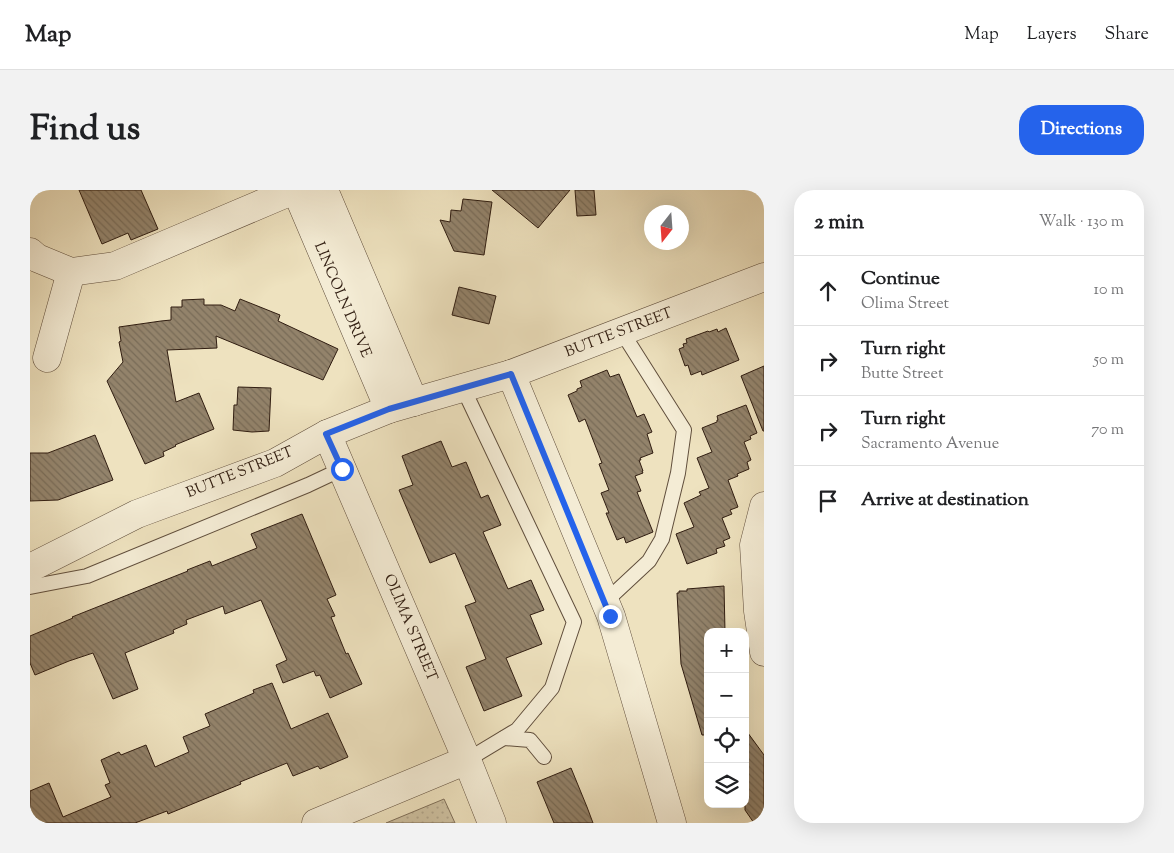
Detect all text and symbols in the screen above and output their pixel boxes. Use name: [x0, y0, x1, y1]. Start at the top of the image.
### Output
text: Map: [25, 18, 71, 52]
text: Map: [964, 22, 999, 48]
text: Layers: [1027, 22, 1077, 48]
text: Share: [1105, 22, 1149, 48]
text: Find us: [30, 105, 140, 156]
button: Directions: [1019, 105, 1144, 155]
north arrow: [644, 205, 689, 250]
text: 2 min: [814, 208, 864, 238]
text: Walk · 130 m: [1039, 211, 1124, 234]
street label: LINCOLN DRIVE: [308, 239, 376, 361]
text: Continue: [861, 266, 940, 293]
icon: ahead: [814, 277, 842, 305]
text: 10 m: [1094, 279, 1124, 302]
text: Olima Street: [861, 293, 949, 316]
street label: BUTTE STREET: [562, 303, 676, 363]
text: Turn right: [861, 336, 945, 363]
icon: right: [814, 347, 842, 375]
text: 50 m: [1093, 349, 1124, 372]
text: Butte Street: [861, 363, 943, 386]
text: Turn right: [861, 406, 945, 433]
icon: right: [814, 417, 842, 445]
text: 70 m: [1091, 419, 1124, 442]
text: Sacramento Avenue: [861, 433, 999, 456]
street label: BUTTE STREET: [183, 442, 297, 504]
route start: [331, 458, 354, 481]
icon: arrive: [814, 487, 842, 515]
text: Arrive at destination: [861, 487, 1029, 514]
street label: OLIMA STREET: [378, 571, 442, 685]
route end: [599, 605, 622, 628]
map controls: [704, 628, 749, 808]
button: +: [704, 628, 749, 673]
button: −: [704, 673, 749, 718]
button: locate: [704, 718, 749, 763]
button: layers: [704, 763, 749, 808]

